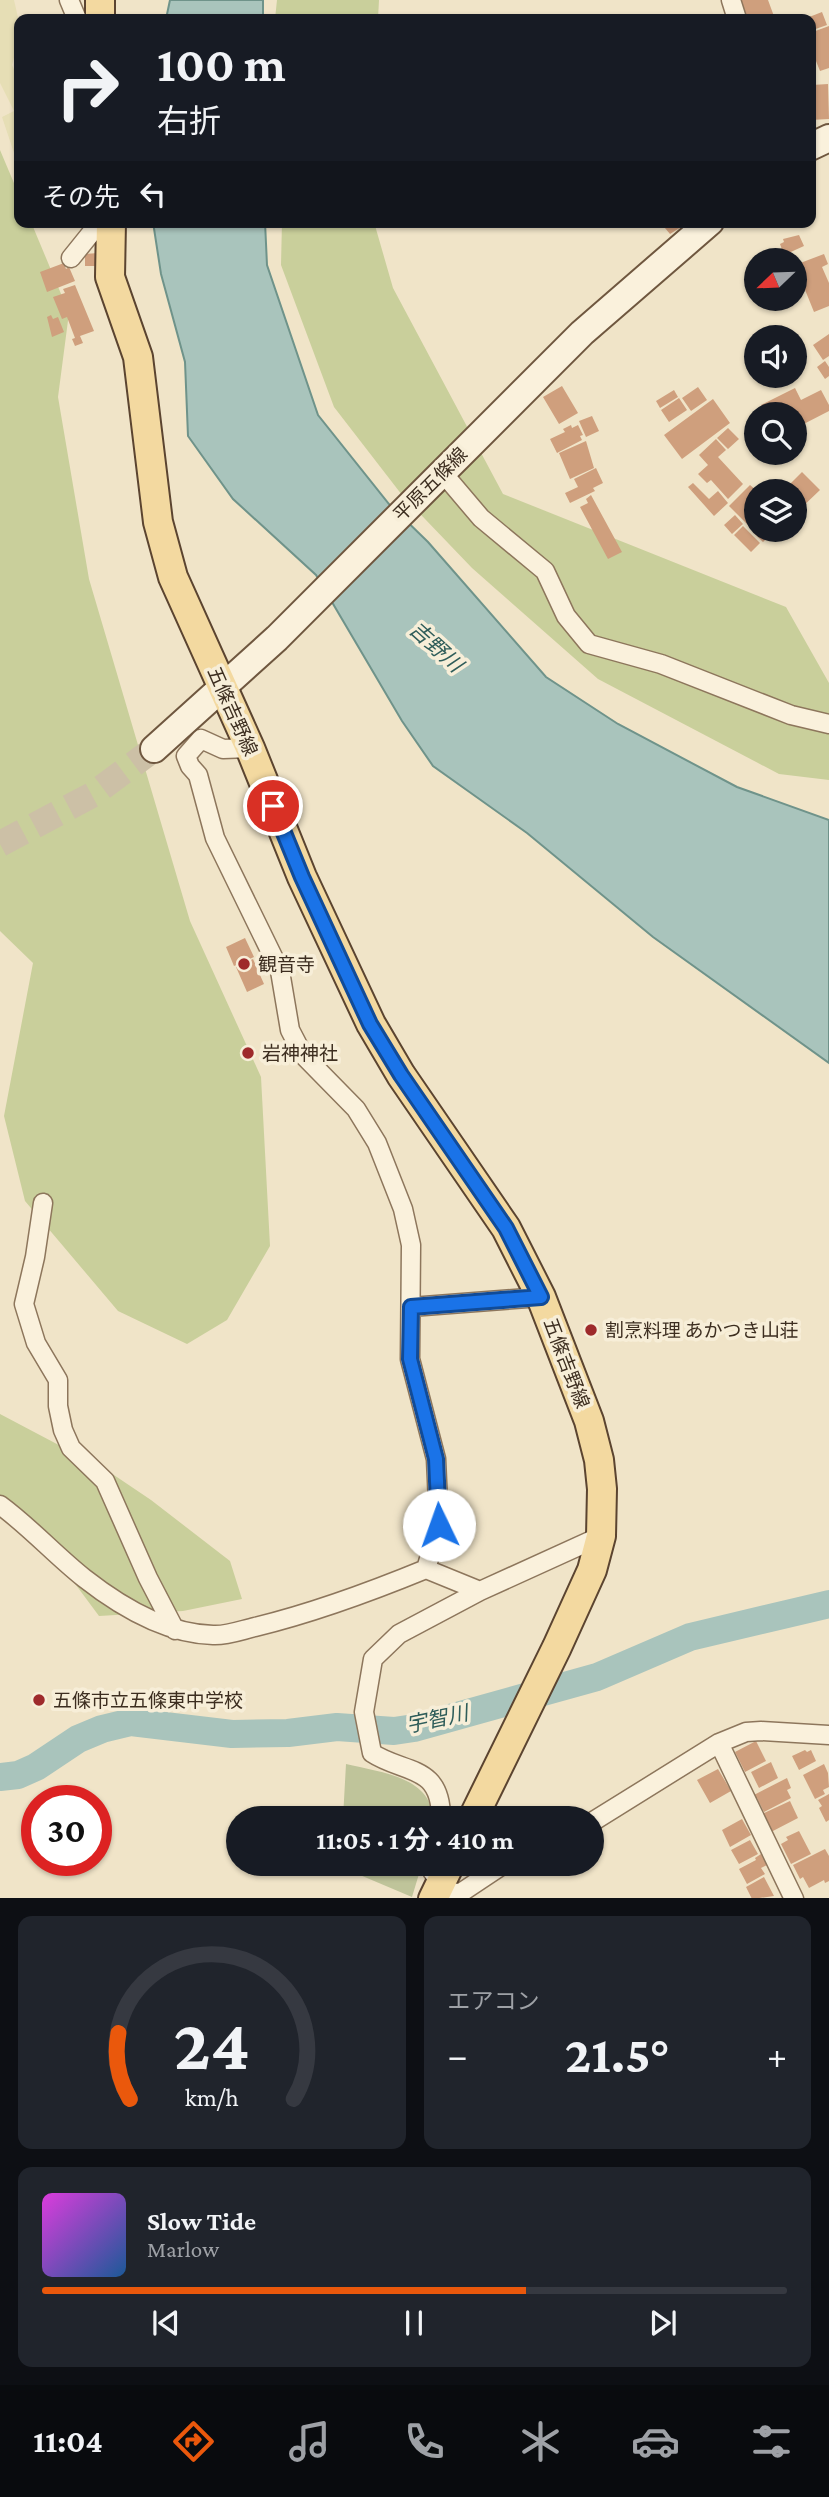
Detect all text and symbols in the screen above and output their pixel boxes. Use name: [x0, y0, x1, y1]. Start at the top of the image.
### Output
text: 100 m: [157, 37, 286, 92]
icon: right: [42, 42, 133, 133]
text: 右折: [157, 103, 221, 139]
icon: left: [134, 175, 172, 213]
text: その先: [42, 183, 120, 212]
north arrow: [744, 248, 807, 312]
map controls: [744, 248, 807, 542]
button: sound: [744, 325, 807, 388]
button: search: [744, 402, 807, 465]
street label: 平原五條線: [389, 443, 471, 525]
button: layers: [744, 479, 807, 542]
water label: 吉野川: [405, 617, 469, 678]
street label: 五條吉野線: [204, 664, 261, 759]
pin: [243, 776, 303, 836]
icon: arrive: [254, 787, 292, 825]
place label: 観音寺: [258, 954, 315, 975]
marker: 観音寺: [236, 956, 252, 972]
place label: 岩神神社: [262, 1043, 338, 1064]
marker: 岩神神社: [240, 1045, 256, 1061]
street label: 五條吉野線: [540, 1315, 593, 1411]
place label: 割烹料理 あかつき山荘: [605, 1320, 799, 1341]
marker: 割烹料理 あかつき山荘: [583, 1322, 599, 1338]
position arrow: [402, 1488, 476, 1562]
place label: 五條市立五條東中学校: [53, 1690, 243, 1711]
marker: 五條市立五條東中学校: [31, 1692, 47, 1708]
water label: 宇智川: [404, 1700, 472, 1737]
speed limit sign: 30: [21, 1785, 112, 1876]
text: 11:05 · 1 分 · 410 m: [316, 1826, 514, 1855]
text: エアコン: [448, 1988, 540, 2014]
text: 24: [174, 2004, 250, 2085]
text: 21.5°: [565, 2025, 670, 2083]
text: −: [448, 2034, 468, 2076]
text: +: [767, 2034, 787, 2076]
text: km/h: [185, 2083, 239, 2110]
text: Slow Tide: [147, 2207, 256, 2236]
text: Marlow: [147, 2236, 219, 2262]
icon: previous: [147, 2304, 185, 2342]
icon: pause: [395, 2304, 433, 2342]
icon: next: [644, 2304, 682, 2342]
icon: directions: [169, 2417, 218, 2466]
icon: music: [285, 2417, 334, 2466]
icon: phone: [400, 2417, 449, 2466]
icon: climate: [516, 2417, 565, 2466]
icon: car: [631, 2417, 680, 2466]
icon: filters: [747, 2417, 796, 2466]
text: 11:04: [33, 2423, 103, 2459]

